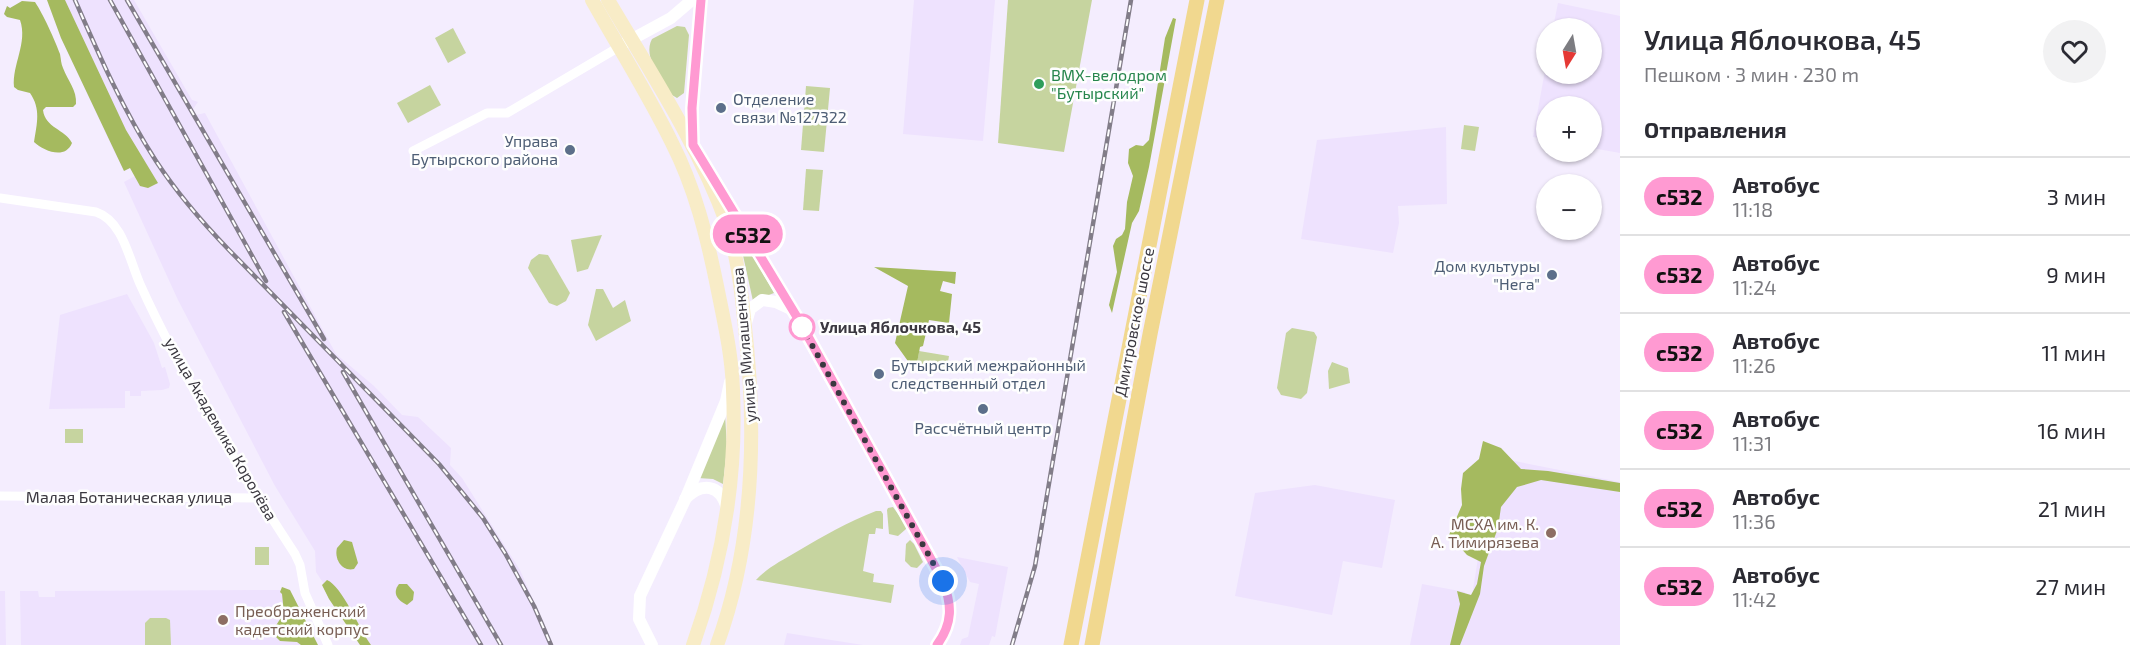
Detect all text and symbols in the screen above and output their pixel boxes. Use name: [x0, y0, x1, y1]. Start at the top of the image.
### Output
north arrow: [1536, 18, 1602, 84]
map controls: [1536, 18, 1602, 240]
button: heart: [2043, 20, 2106, 83]
text: Улица Яблочкова, 45: [1644, 22, 1921, 56]
text: Пешком · 3 мин · 230 m: [1644, 62, 1859, 86]
place label: BMX-велодром "Бутырский": [1051, 65, 1167, 103]
marker: BMX-велодром "Бутырский": [1032, 77, 1046, 91]
place label: Отделение связи №127322: [733, 89, 847, 126]
button: +: [1536, 96, 1602, 162]
marker: Отделение связи №127322: [714, 101, 728, 115]
text: Отправления: [1644, 116, 1787, 142]
place label: Управа Бутырского района: [411, 131, 558, 169]
marker: Управа Бутырского района: [563, 143, 577, 157]
text: Автобус: [1732, 171, 1820, 197]
button: −: [1536, 174, 1602, 240]
text: 3 мин: [2047, 183, 2106, 209]
text: с532: [1656, 184, 1702, 209]
text: 11:18: [1732, 197, 1773, 221]
line badge: с532: [706, 214, 790, 254]
text: с532: [725, 222, 771, 247]
street label: Дмитровское шоссе: [1110, 246, 1157, 398]
text: Автобус: [1732, 249, 1820, 275]
place label: Дом культуры "Нега": [1434, 256, 1540, 293]
text: 9 мин: [2046, 261, 2106, 287]
text: с532: [1656, 262, 1702, 287]
street label: улица Милашенкова: [727, 267, 761, 423]
marker: Дом культуры "Нега": [1545, 268, 1559, 282]
text: 11:24: [1732, 275, 1777, 299]
marker: Улица Яблочкова, 45: [789, 314, 815, 340]
place label: Улица Яблочкова, 45: [820, 317, 981, 336]
text: Автобус: [1732, 327, 1820, 353]
street label: улица Академика Королёва: [160, 334, 282, 524]
text: 11 мин: [2041, 339, 2106, 365]
text: с532: [1656, 340, 1702, 365]
text: 11:26: [1732, 353, 1776, 377]
place label: Бутырский межрайонный следственный отдел: [891, 355, 1086, 392]
marker: Бутырский межрайонный следственный отдел: [872, 367, 886, 381]
marker: Рассчётный центр: [976, 402, 990, 416]
text: Автобус: [1732, 405, 1820, 431]
text: 16 мин: [2038, 417, 2106, 443]
place label: Рассчётный центр: [915, 418, 1051, 437]
text: с532: [1656, 418, 1702, 443]
text: 11:31: [1732, 431, 1772, 455]
text: Автобус: [1732, 483, 1820, 509]
street label: Малая Ботаническая улица: [26, 487, 232, 507]
text: 21 мин: [2038, 495, 2106, 521]
text: с532: [1656, 496, 1702, 521]
text: 11:36: [1732, 509, 1776, 533]
place label: МСХА им. К. А. Тимирязева: [1431, 514, 1539, 551]
marker: МСХА им. К. А. Тимирязева: [1544, 526, 1558, 540]
text: Автобус: [1732, 561, 1820, 587]
your location: [928, 566, 958, 596]
text: 27 мин: [2035, 573, 2106, 599]
text: с532: [1656, 574, 1702, 599]
text: 11:42: [1732, 587, 1777, 611]
place label: Преображенский кадетский корпус: [235, 601, 369, 639]
marker: Преображенский кадетский корпус: [216, 613, 230, 627]

